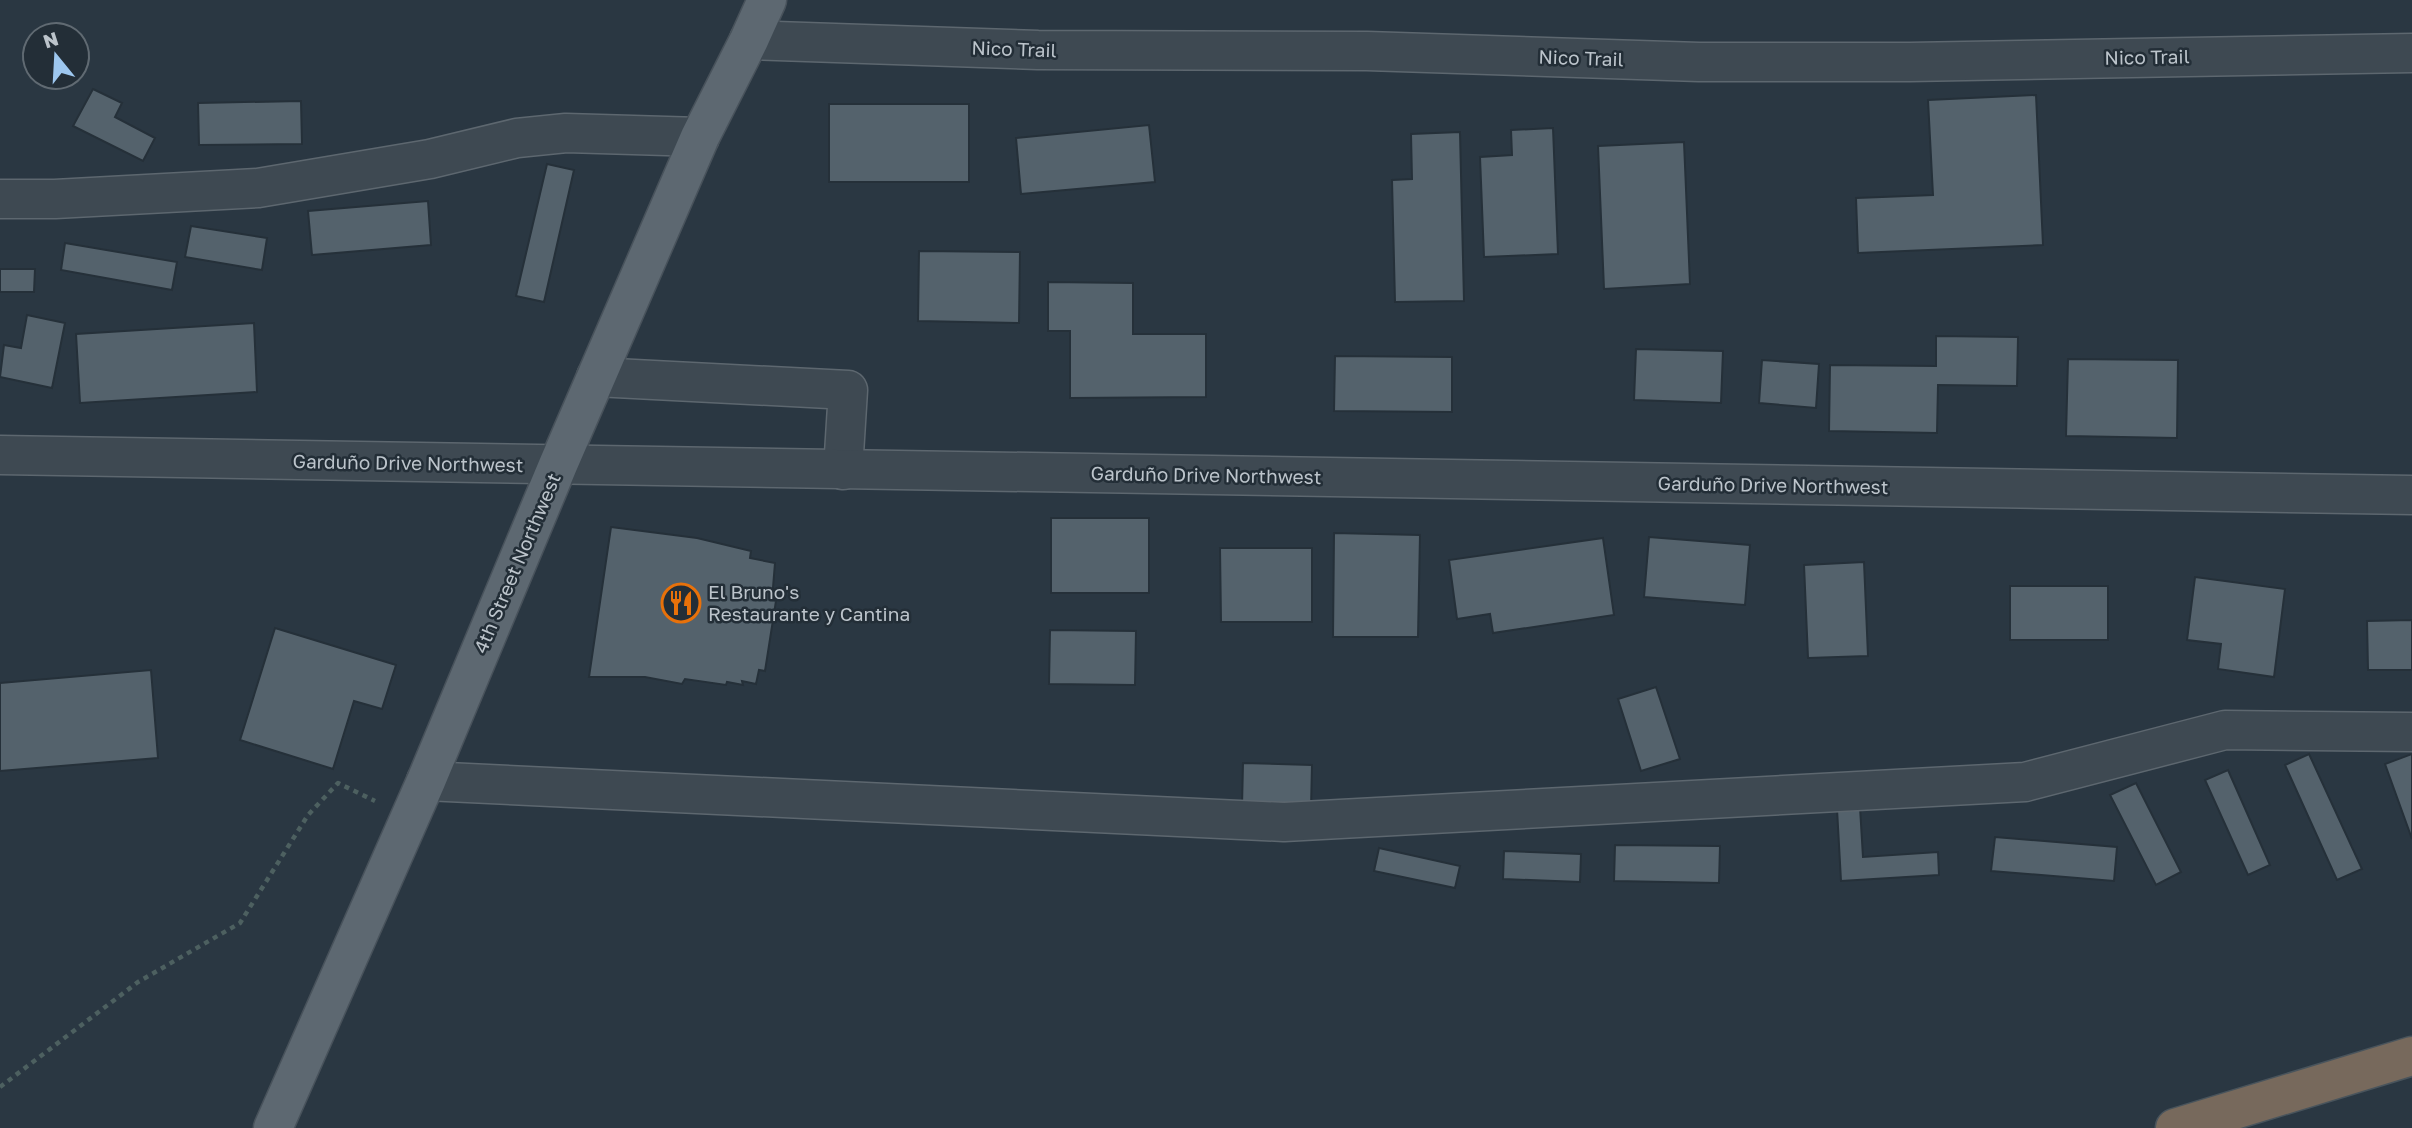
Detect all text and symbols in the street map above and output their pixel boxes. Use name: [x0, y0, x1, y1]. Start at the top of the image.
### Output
north arrow: [21, 21, 91, 91]
text: N: [40, 26, 61, 53]
street label: Nico Trail: [971, 36, 1057, 61]
street label: Nico Trail: [2104, 44, 2190, 69]
street label: Nico Trail: [1538, 45, 1624, 70]
street label: Garduño Drive Northwest: [292, 449, 524, 476]
street label: Garduño Drive Northwest: [1090, 461, 1322, 488]
street label: 4th Street Northwest: [468, 469, 565, 656]
street label: Garduño Drive Northwest: [1657, 471, 1889, 498]
place label: El Bruno's Restaurante y Cantina: [708, 580, 910, 625]
restaurant icon: El Bruno's Restaurante y Cantina: [660, 582, 702, 624]

